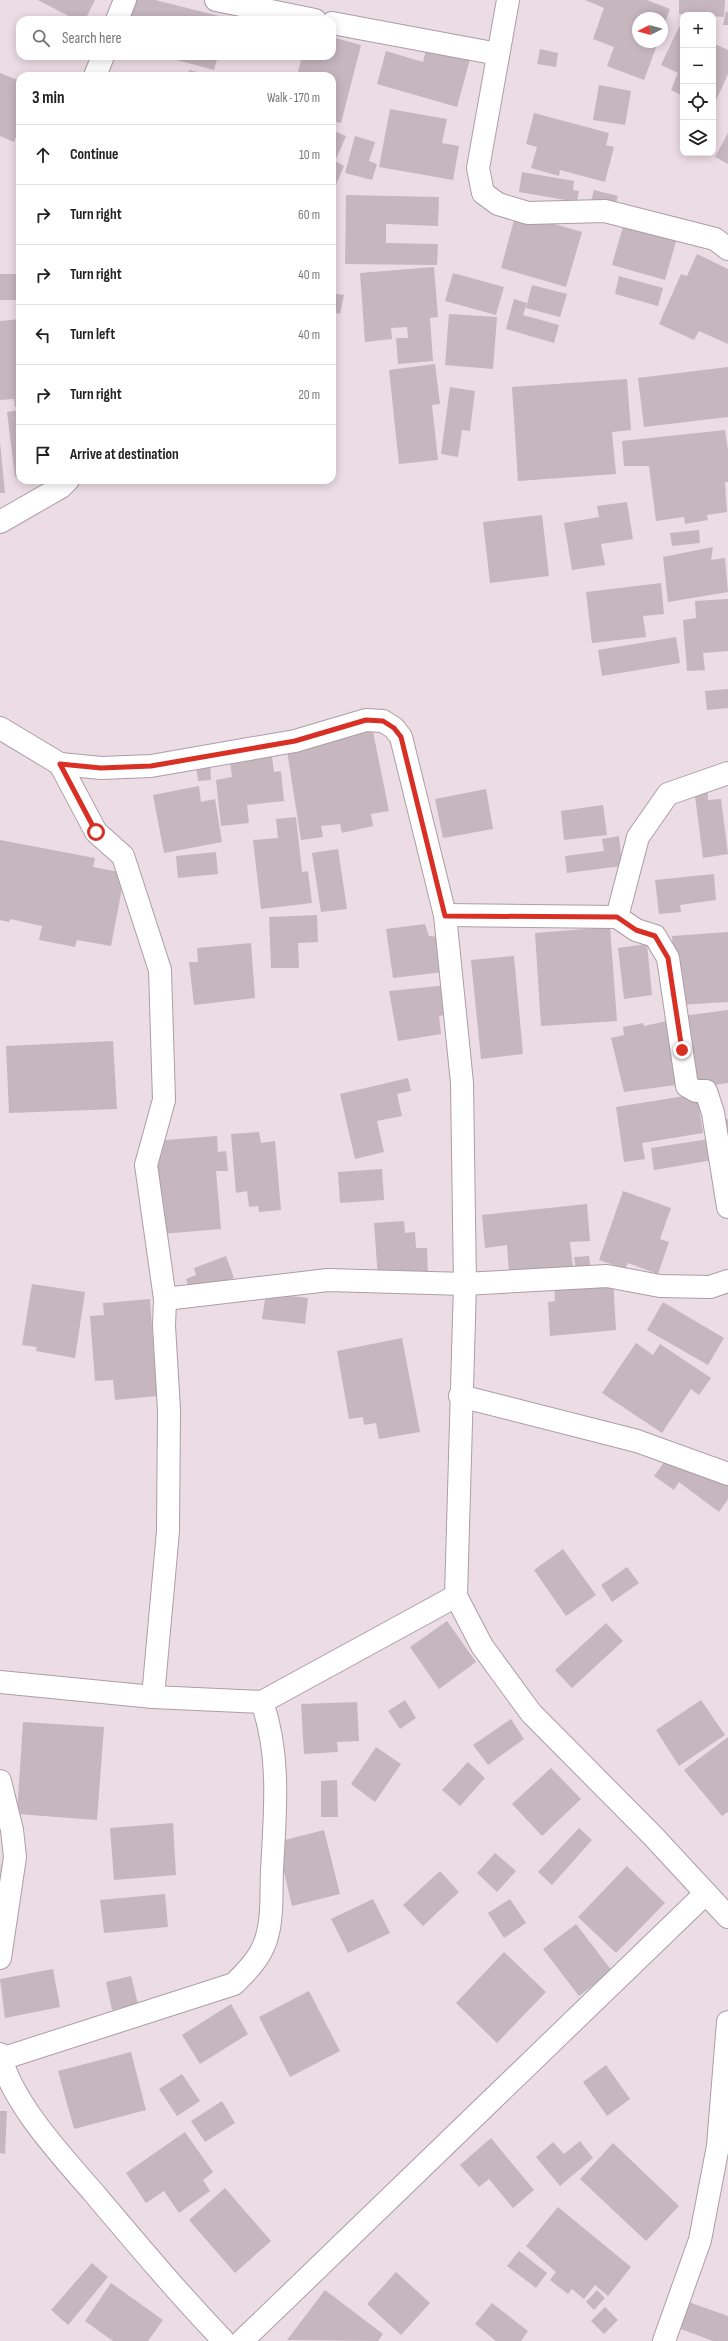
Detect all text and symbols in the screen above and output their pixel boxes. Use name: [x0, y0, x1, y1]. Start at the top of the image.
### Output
north arrow: [632, 12, 668, 48]
map controls: [680, 12, 716, 156]
button: +: [680, 12, 716, 48]
search box: [16, 16, 336, 60]
icon: search: [30, 27, 52, 49]
text: Search here: [62, 29, 122, 48]
button: −: [680, 48, 716, 84]
button: locate: [680, 84, 716, 120]
text: 3 min: [32, 88, 65, 108]
text: Walk · 170 m: [267, 90, 320, 106]
button: layers: [680, 120, 716, 156]
icon: ahead: [32, 144, 54, 166]
text: Continue: [70, 145, 119, 164]
text: 10 m: [299, 147, 320, 163]
icon: right: [32, 204, 54, 226]
text: Turn right: [70, 205, 122, 224]
text: 60 m: [298, 207, 320, 223]
icon: right: [32, 264, 54, 286]
text: Turn right: [70, 265, 122, 284]
text: 40 m: [298, 267, 320, 283]
icon: left: [32, 324, 54, 346]
text: Turn left: [70, 325, 115, 344]
text: 40 m: [298, 327, 320, 343]
icon: right: [32, 384, 54, 406]
text: Turn right: [70, 385, 122, 404]
text: 20 m: [298, 387, 320, 403]
icon: arrive: [32, 444, 54, 466]
text: Arrive at destination: [70, 445, 179, 464]
route start: [87, 823, 105, 841]
route end: [673, 1041, 691, 1059]

